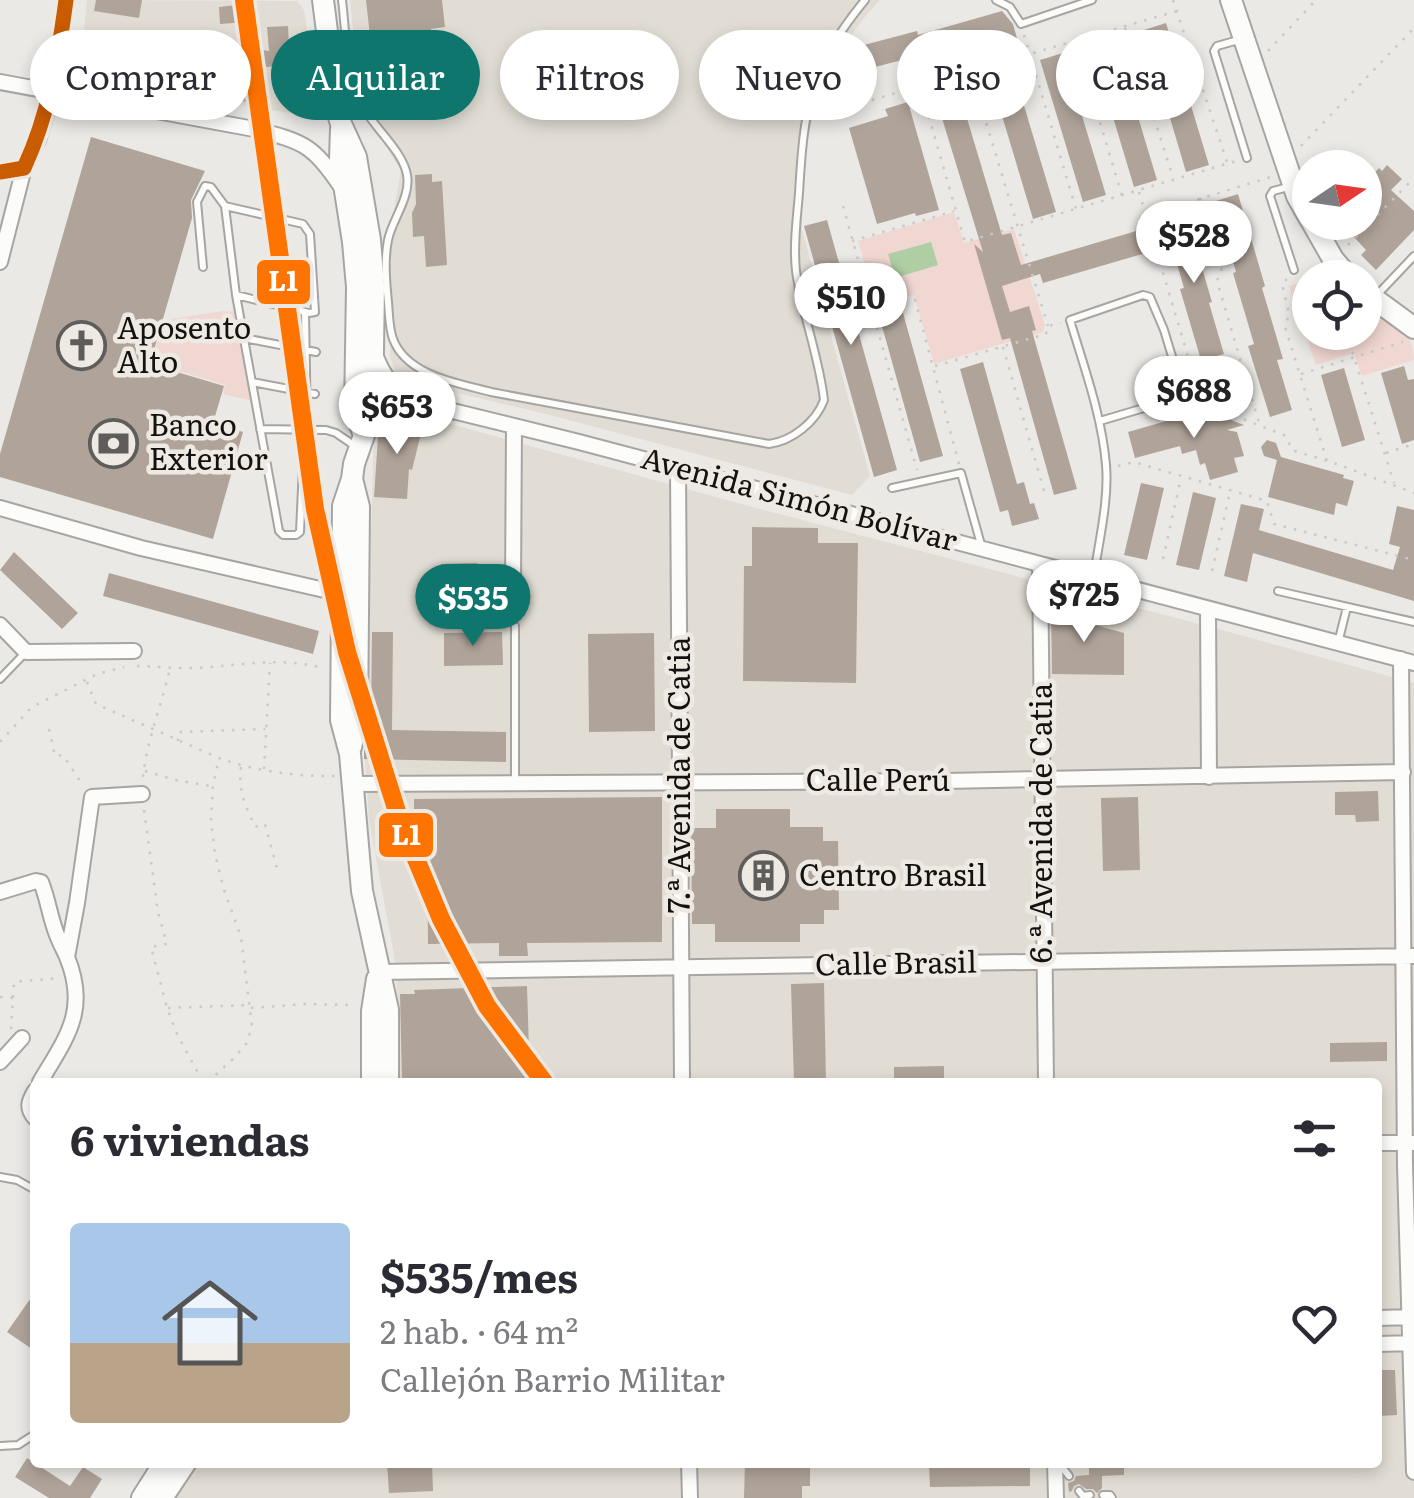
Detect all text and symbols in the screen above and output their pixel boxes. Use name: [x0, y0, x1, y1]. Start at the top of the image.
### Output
chip: Comprar: [30, 30, 251, 120]
chip: Alquilar: [271, 30, 480, 120]
chip: Filtros: [500, 30, 679, 120]
chip: Nuevo: [699, 30, 877, 120]
chip: Piso: [897, 30, 1036, 120]
chip: Casa: [1056, 30, 1204, 120]
north arrow: [1292, 150, 1382, 240]
map controls: [1292, 150, 1382, 350]
pin: $528: [1135, 201, 1253, 286]
text: $528: [1158, 209, 1230, 257]
line badge: L1: [255, 258, 312, 306]
text: L1: [268, 258, 298, 300]
button: locate: [1292, 260, 1382, 350]
pin: $510: [792, 263, 910, 348]
text: $510: [816, 271, 886, 319]
place label: Aposento Alto: [117, 304, 251, 382]
church icon: Aposento Alto: [56, 320, 108, 372]
pin: $688: [1135, 356, 1253, 441]
text: $688: [1156, 364, 1232, 412]
pin: $653: [338, 372, 456, 457]
text: $653: [361, 380, 433, 428]
place label: Banco Exterior: [149, 401, 268, 479]
bank icon: Banco Exterior: [88, 417, 140, 469]
street label: Avenida Simón Bolívar: [637, 434, 963, 560]
pin: $725: [1025, 560, 1143, 645]
pin: $535: [414, 564, 532, 649]
text: $725: [1048, 568, 1120, 616]
text: $535: [437, 572, 509, 620]
street label: 7.ª Avenida de Catia: [655, 636, 699, 913]
street label: 6.ª Avenida de Catia: [1017, 682, 1061, 963]
street label: Calle Perú: [806, 756, 950, 800]
line badge: L1: [377, 811, 435, 859]
text: L1: [391, 812, 421, 854]
building icon: Centro Brasil: [738, 850, 790, 902]
place label: Centro Brasil: [799, 851, 987, 895]
street label: Calle Brasil: [815, 938, 977, 984]
text: 6 viviendas: [70, 1107, 310, 1169]
icon: filters: [1287, 1111, 1342, 1166]
text: $535/mes: [380, 1244, 578, 1306]
icon: home: [150, 1263, 270, 1383]
icon: heart: [1287, 1296, 1342, 1351]
text: 2 hab. · 64 m²: [380, 1306, 578, 1354]
text: Callejón Barrio Militar: [380, 1354, 725, 1402]

